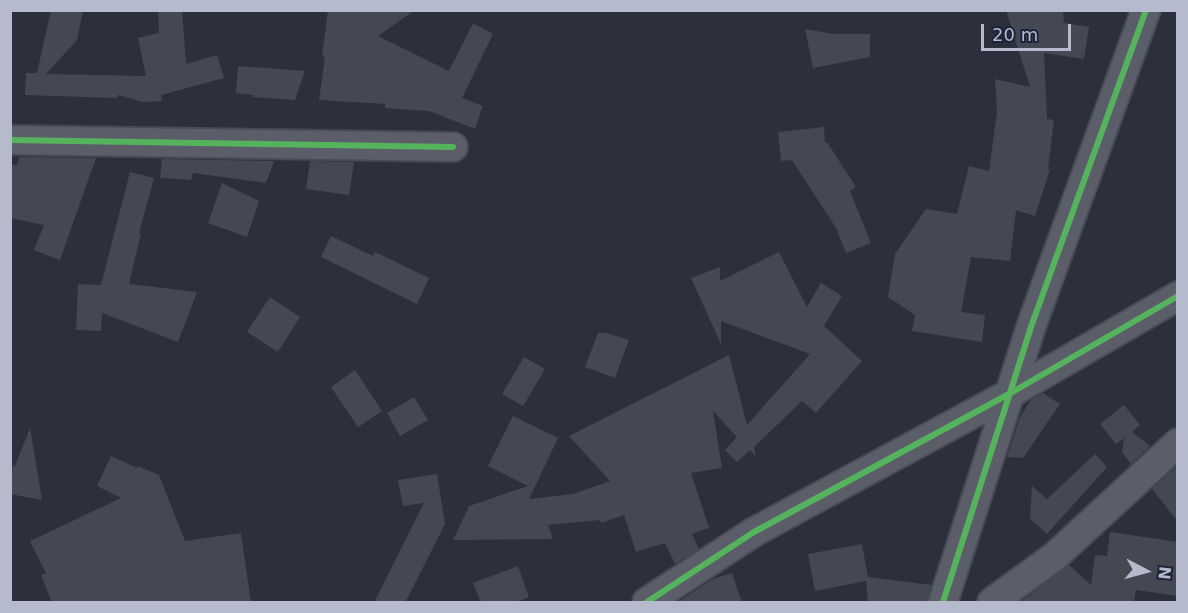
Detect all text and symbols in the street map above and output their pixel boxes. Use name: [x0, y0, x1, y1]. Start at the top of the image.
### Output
scale bar: [984, 12, 1074, 50]
text: 20 m: [992, 24, 1038, 45]
north arrow: [1116, 541, 1176, 601]
text: N: [1154, 565, 1175, 581]

